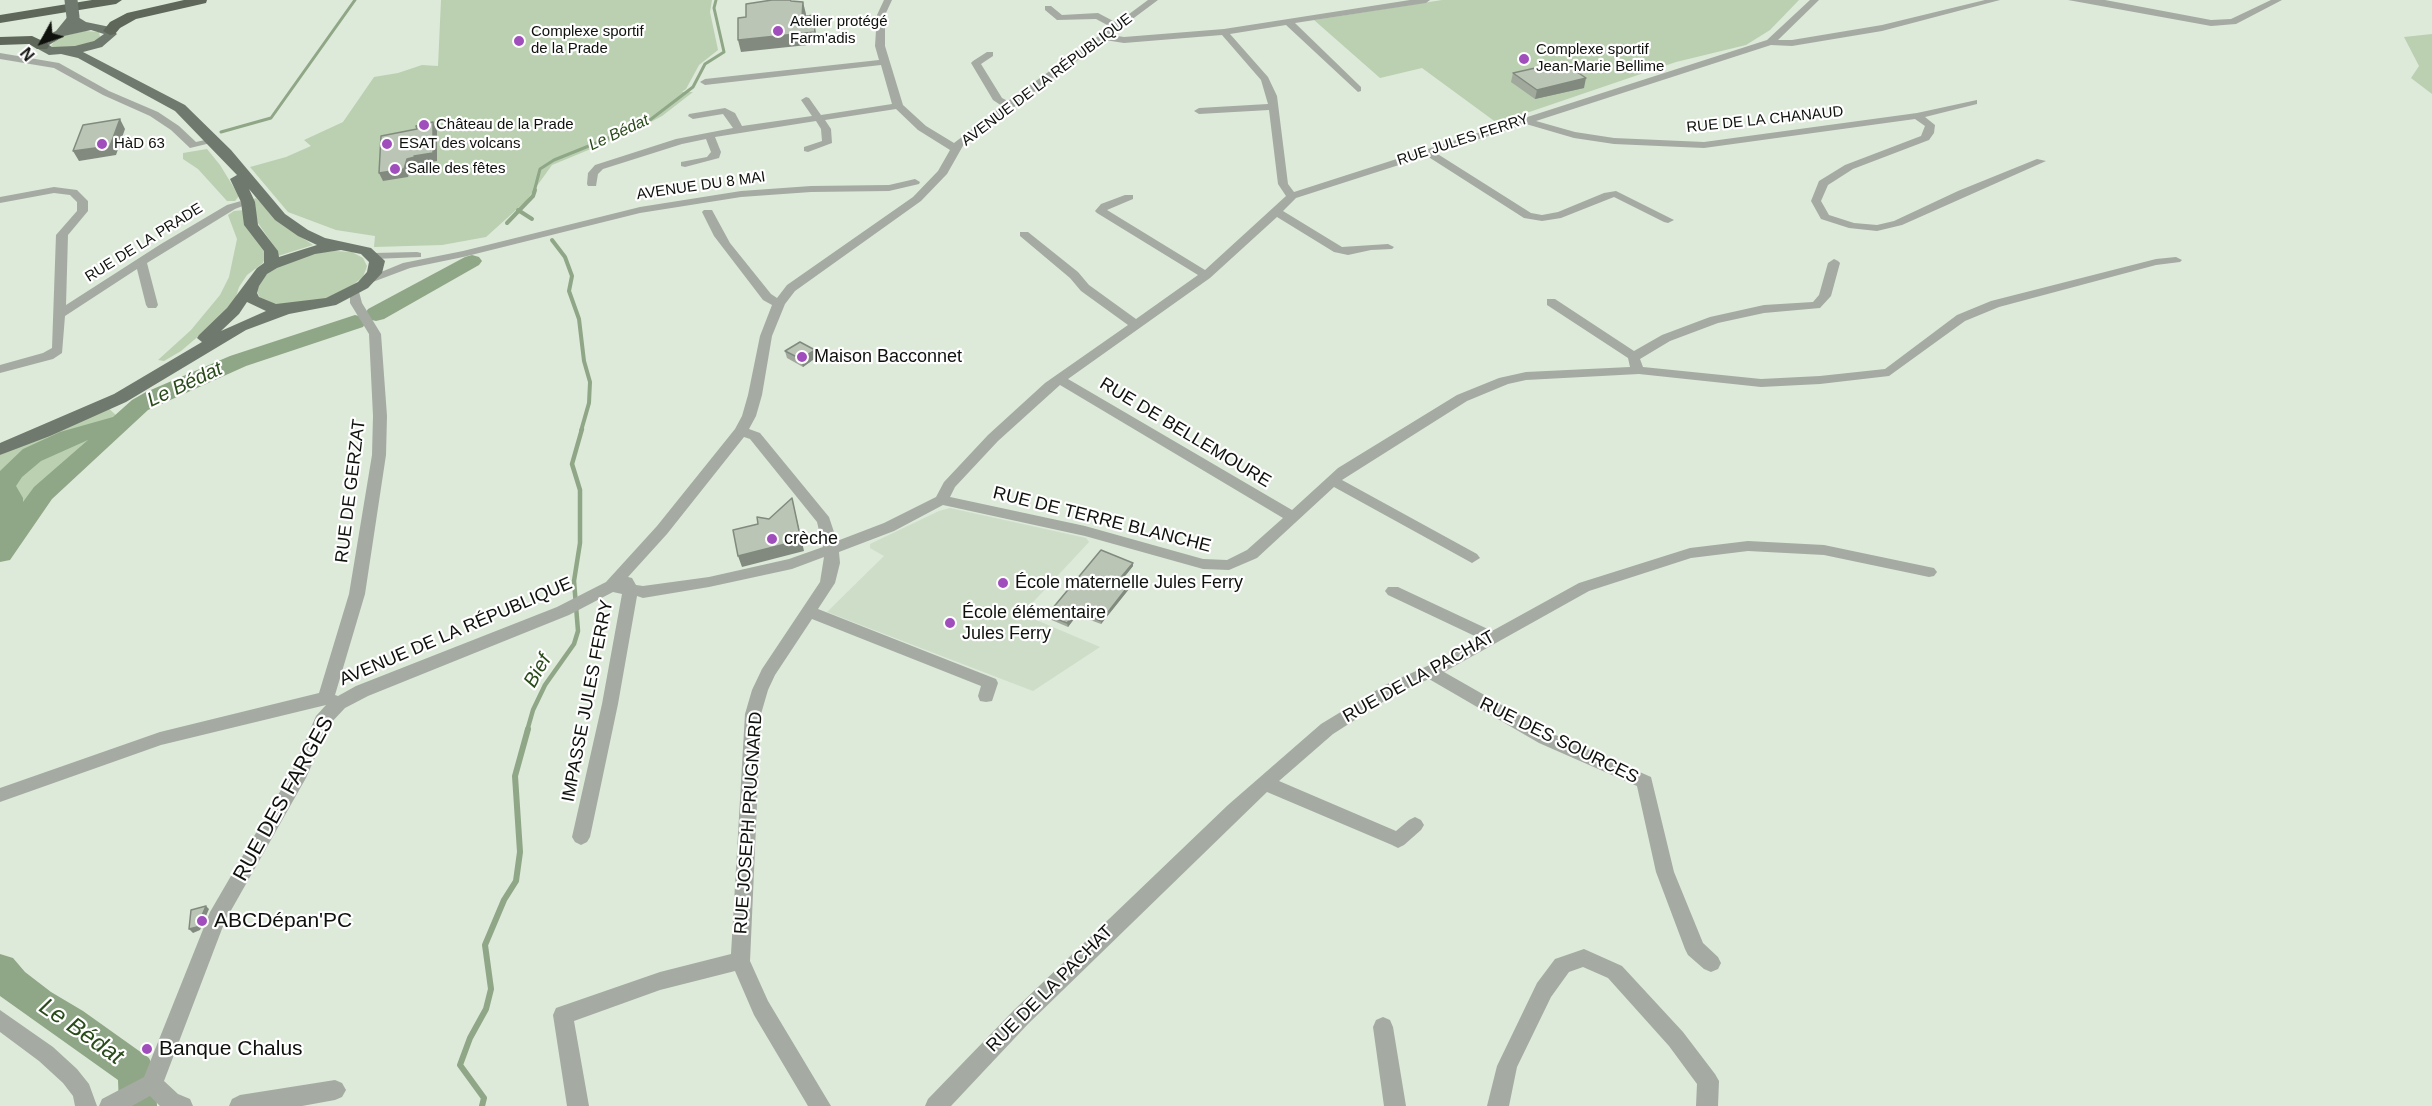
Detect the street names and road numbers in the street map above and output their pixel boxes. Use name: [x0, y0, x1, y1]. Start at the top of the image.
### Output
street label: AVENUE DE LA RÉPUBLIQUE: [958, 10, 1136, 150]
street label: RUE DE LA CHANAUD: [1686, 103, 1844, 137]
street label: RUE JULES FERRY: [1395, 110, 1531, 170]
street label: AVENUE DU 8 MAI: [636, 168, 766, 204]
street label: RUE DE LA PRADE: [82, 200, 206, 286]
street label: RUE DE BELLEMOURE: [1095, 373, 1275, 493]
street label: RUE DE GERZAT: [331, 418, 371, 564]
street label: RUE DE TERRE BLANCHE: [991, 482, 1213, 558]
street label: AVENUE DE LA RÉPUBLIQUE: [336, 573, 576, 691]
street label: IMPASSE JULES FERRY: [558, 598, 618, 804]
street label: RUE DE LA PACHAT: [1339, 626, 1499, 728]
street label: RUE DES SOURCES: [1476, 693, 1642, 789]
street label: RUE JOSEPH PRUGNARD: [730, 711, 768, 935]
street label: RUE DES FARGES: [228, 712, 340, 886]
street label: RUE DE LA PACHAT: [982, 921, 1118, 1057]

